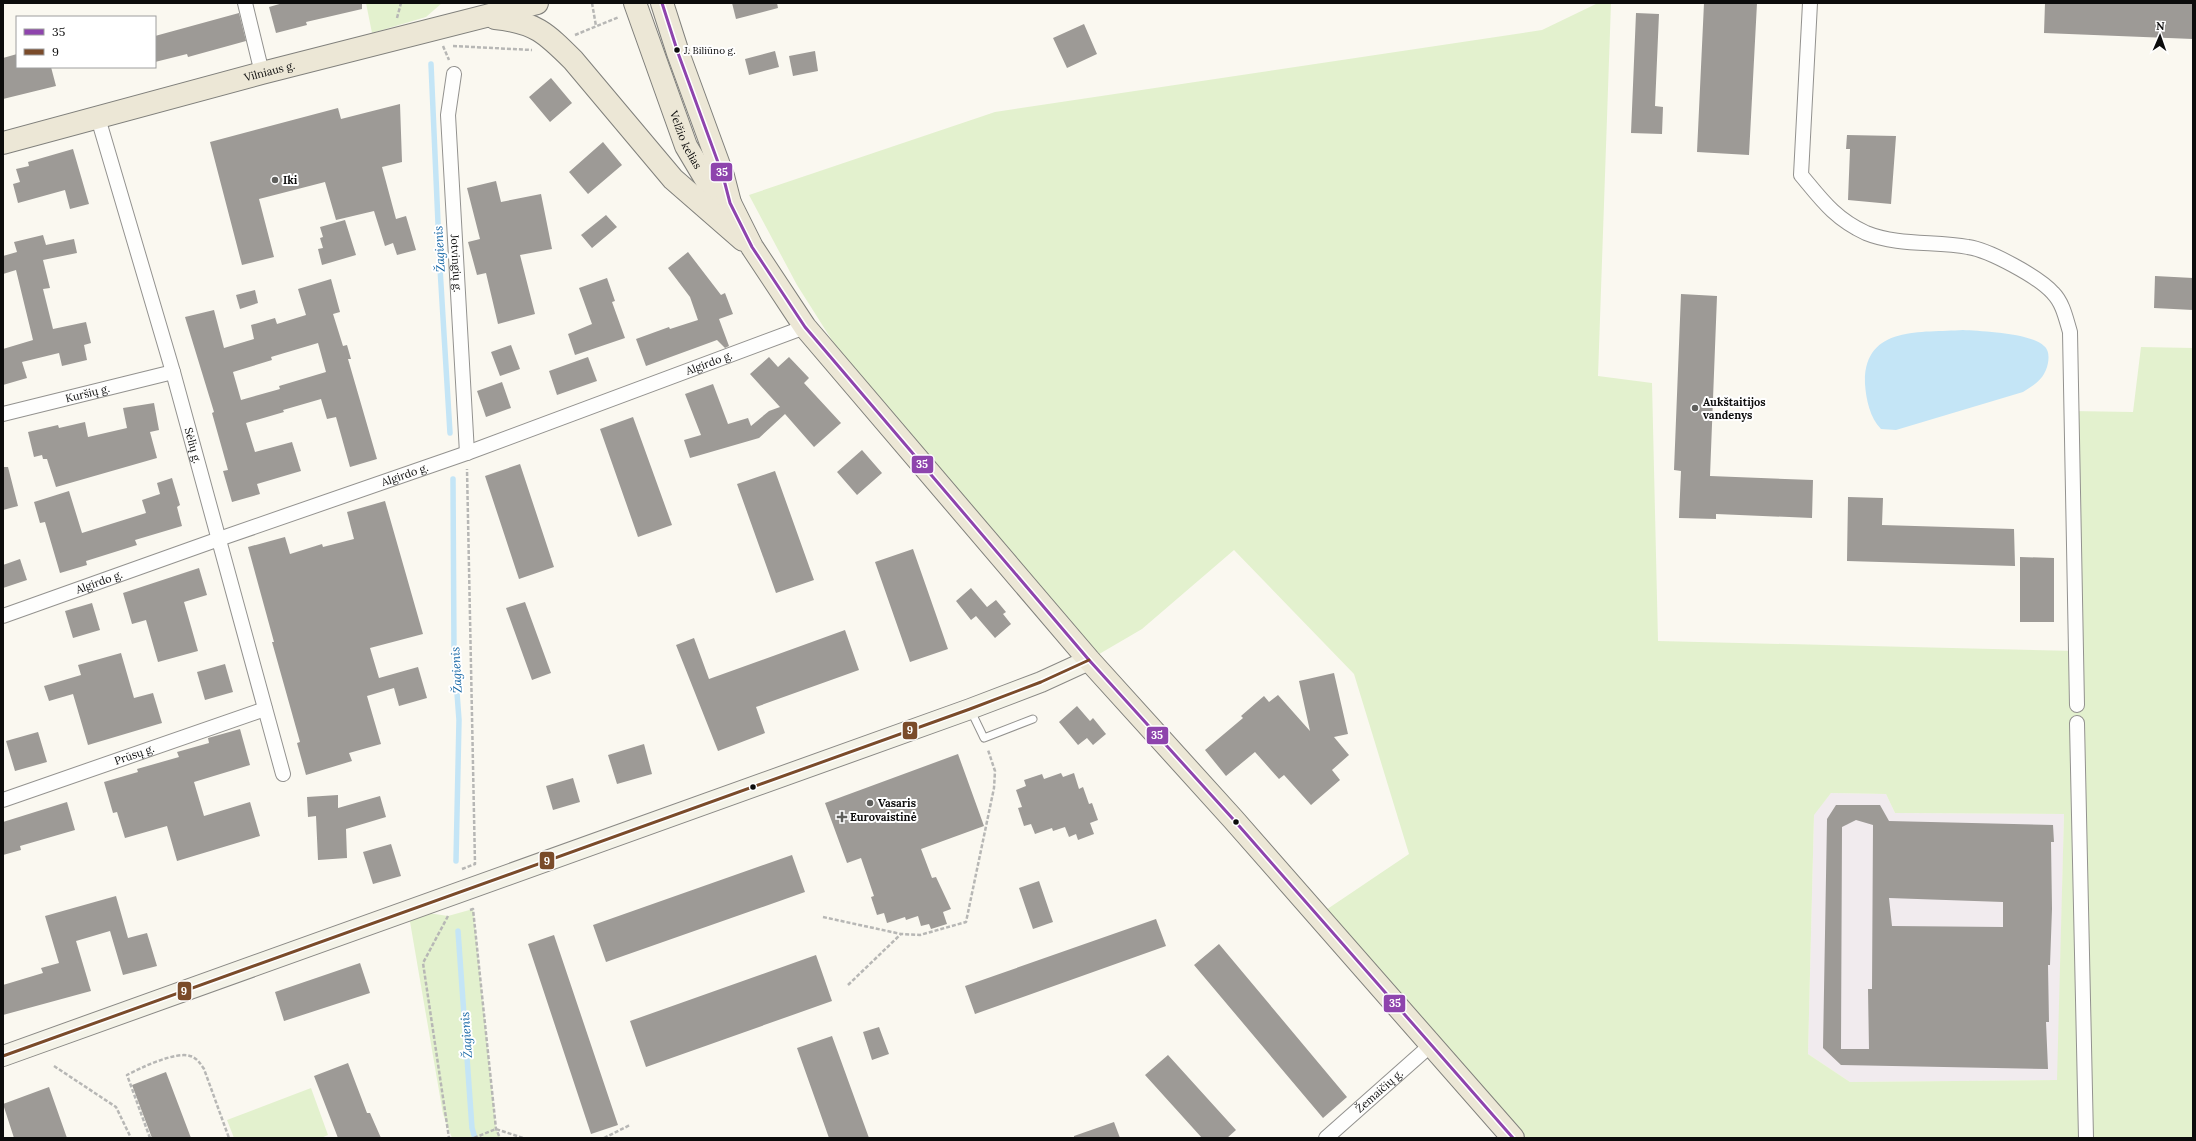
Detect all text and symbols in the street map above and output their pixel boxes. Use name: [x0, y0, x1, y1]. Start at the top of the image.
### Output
legend: [16, 16, 156, 68]
north arrow: [2140, 16, 2180, 56]
text: N: [2156, 19, 2165, 33]
text: 35: [52, 24, 65, 39]
text: 9: [52, 44, 59, 59]
place label: J. Biliūno g.: [683, 44, 736, 57]
marker: J. Biliūno g.: [672, 45, 682, 55]
street label: Vilniaus g.: [242, 58, 296, 85]
street label: Velžio kelias: [667, 108, 705, 171]
line badge: 35: [710, 162, 733, 182]
text: 35: [716, 165, 728, 179]
place label: Iki: [283, 173, 298, 187]
marker: Iki: [270, 175, 280, 185]
water label: Žagienis: [430, 226, 448, 272]
street label: Jotvingių g.: [448, 233, 465, 293]
street label: Algirdo g.: [683, 348, 734, 378]
street label: Kuršių g.: [64, 381, 111, 405]
place label: Aukštaitijos vandenys: [1703, 395, 1766, 422]
marker: Aukštaitijos vandenys: [1690, 403, 1700, 413]
street label: Sėlių g.: [182, 426, 205, 465]
line badge: 35: [911, 455, 934, 474]
text: 35: [916, 457, 928, 471]
street label: Algirdo g.: [379, 460, 430, 489]
street label: Algirdo g.: [73, 567, 124, 597]
water label: Žagienis: [447, 647, 465, 693]
line badge: 9: [902, 721, 918, 740]
text: 9: [907, 723, 913, 737]
line badge: 35: [1146, 726, 1169, 745]
text: 35: [1151, 728, 1163, 742]
street label: Prūsų g.: [112, 741, 156, 768]
unlabelled marker: [748, 782, 758, 792]
place label: Vasaris: [878, 796, 916, 810]
marker: Vasaris: [865, 798, 875, 808]
place label: Eurovaistinė: [850, 810, 917, 824]
marker: Eurovaistinė: [837, 812, 847, 822]
unlabelled marker: [1231, 817, 1241, 827]
line badge: 9: [539, 851, 555, 870]
text: 9: [544, 854, 550, 868]
line badge: 9: [177, 981, 192, 1001]
text: 9: [181, 984, 187, 998]
line badge: 35: [1383, 994, 1406, 1013]
text: 35: [1389, 996, 1401, 1010]
water label: Žagienis: [457, 1011, 475, 1059]
street label: Žemaičių g.: [1353, 1066, 1406, 1116]

